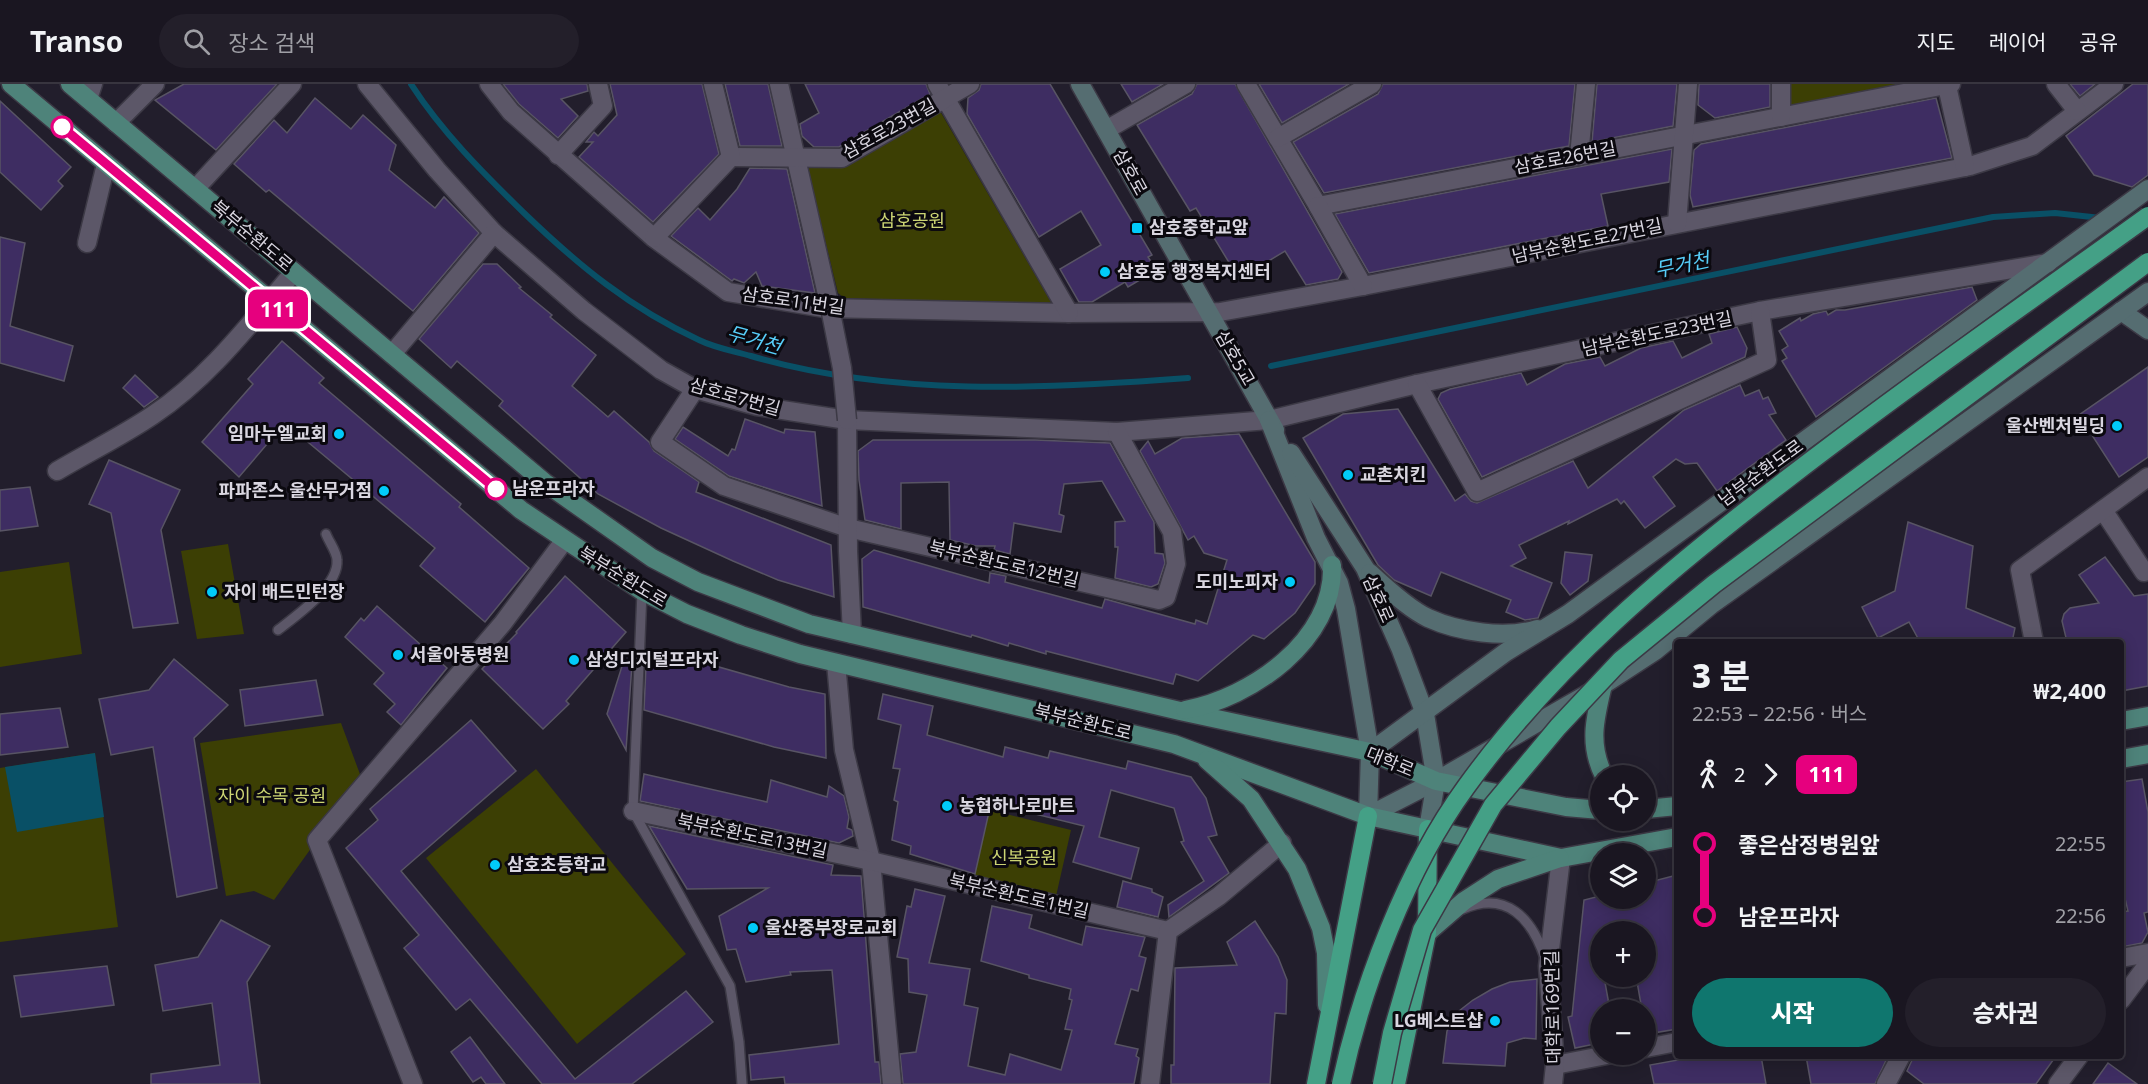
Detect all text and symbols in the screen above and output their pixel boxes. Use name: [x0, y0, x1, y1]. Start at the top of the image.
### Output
search box: [159, 14, 579, 68]
text: Transo: [30, 22, 123, 60]
icon: search: [180, 25, 213, 58]
text: 장소 검색: [228, 27, 315, 57]
text: 지도: [1917, 28, 1955, 56]
text: 레이어: [1988, 28, 2046, 56]
text: 공유: [2079, 28, 2118, 56]
street label: 삼호로23번길: [837, 93, 940, 164]
unlabelled marker: [51, 116, 73, 138]
street label: 삼호로26번길: [1512, 135, 1618, 179]
street label: 삼호로: [1108, 144, 1153, 199]
street label: 북부순환도로: [207, 194, 298, 276]
park label: 삼호공원: [879, 208, 945, 232]
street label: 남부순환도로27번길: [1509, 212, 1664, 268]
place label: 삼호중학교앞: [1149, 215, 1249, 239]
marker: 삼호중학교앞: [1130, 221, 1144, 235]
water label: 무거천: [1652, 245, 1714, 283]
place label: 삼호동 행정복지센터: [1117, 259, 1271, 283]
marker: 삼호동 행정복지센터: [1098, 265, 1112, 279]
street label: 삼호로11번길: [740, 281, 846, 319]
line badge: 111: [244, 290, 312, 328]
text: 111: [260, 295, 296, 323]
street label: 남부순환도로23번길: [1579, 305, 1734, 361]
water label: 무거천: [724, 319, 787, 361]
street label: 삼호5교: [1210, 326, 1261, 389]
street label: 삼호로7번길: [687, 372, 783, 420]
place label: 울산벤처빌딩: [2006, 413, 2105, 437]
marker: 울산벤처빌딩: [2110, 419, 2124, 433]
place label: 임마누엘교회: [228, 421, 327, 445]
marker: 임마누엘교회: [332, 427, 346, 441]
street label: 남부순환도로: [1713, 433, 1808, 511]
place label: 교촌치킨: [1360, 462, 1426, 486]
marker: 교촌치킨: [1341, 468, 1355, 482]
place label: 남운프라자: [512, 476, 595, 500]
place label: 파파존스 울산무거점: [218, 478, 372, 502]
marker: 남운프라자: [485, 478, 507, 500]
marker: 파파존스 울산무거점: [377, 484, 391, 498]
street label: 북부순환도로12번길: [927, 534, 1082, 592]
street label: 북부순환도로: [575, 540, 672, 612]
place label: 도미노피자: [1195, 569, 1278, 593]
street label: 삼호로: [1358, 571, 1400, 626]
marker: 도미노피자: [1283, 575, 1297, 589]
place label: 자이 배드민턴장: [224, 579, 345, 603]
marker: 자이 배드민턴장: [205, 585, 219, 599]
place label: 서울아동병원: [410, 642, 509, 666]
place label: 삼성디지털프라자: [586, 647, 719, 671]
marker: 서울아동병원: [391, 648, 405, 662]
marker: 삼성디지털프라자: [567, 653, 581, 667]
text: 3 분: [1692, 653, 1750, 698]
text: ₩2,400: [2033, 675, 2106, 705]
street label: 북부순환도로: [1032, 697, 1134, 745]
text: 22:53 – 22:56 · 버스: [1692, 700, 1867, 727]
street label: 대학로: [1363, 741, 1418, 782]
icon: walk: [1692, 758, 1725, 791]
icon: forward: [1754, 758, 1787, 791]
text: 111: [1808, 760, 1845, 788]
text: 2: [1734, 761, 1745, 788]
map controls: [1590, 765, 1656, 1065]
button: locate: [1590, 765, 1656, 831]
park label: 자이 수목 공원: [218, 783, 326, 807]
place label: 농협하나로마트: [959, 793, 1075, 817]
marker: 농협하나로마트: [940, 799, 954, 813]
street label: 북부순환도로13번길: [675, 807, 830, 863]
text: 좋은삼정병원앞: [1738, 829, 1880, 859]
text: 22:55: [2055, 830, 2106, 857]
button: layers: [1590, 843, 1656, 909]
park label: 신복공원: [991, 845, 1057, 869]
place label: 삼호초등학교: [507, 852, 606, 876]
marker: 삼호초등학교: [488, 858, 502, 872]
street label: 북부순환도로1번길: [947, 867, 1091, 923]
text: 남운프라자: [1738, 901, 1839, 931]
text: 22:56: [2055, 902, 2106, 929]
place label: 울산중부장로교회: [765, 915, 897, 939]
marker: 울산중부장로교회: [746, 921, 760, 935]
button: +: [1590, 921, 1656, 987]
street label: 대학로169번길: [1539, 950, 1565, 1064]
button: 시작: [1692, 978, 1893, 1047]
button: 승차권: [1905, 978, 2106, 1047]
button: −: [1590, 999, 1656, 1065]
place label: LG베스트샵: [1394, 1008, 1483, 1032]
marker: LG베스트샵: [1488, 1014, 1502, 1028]

